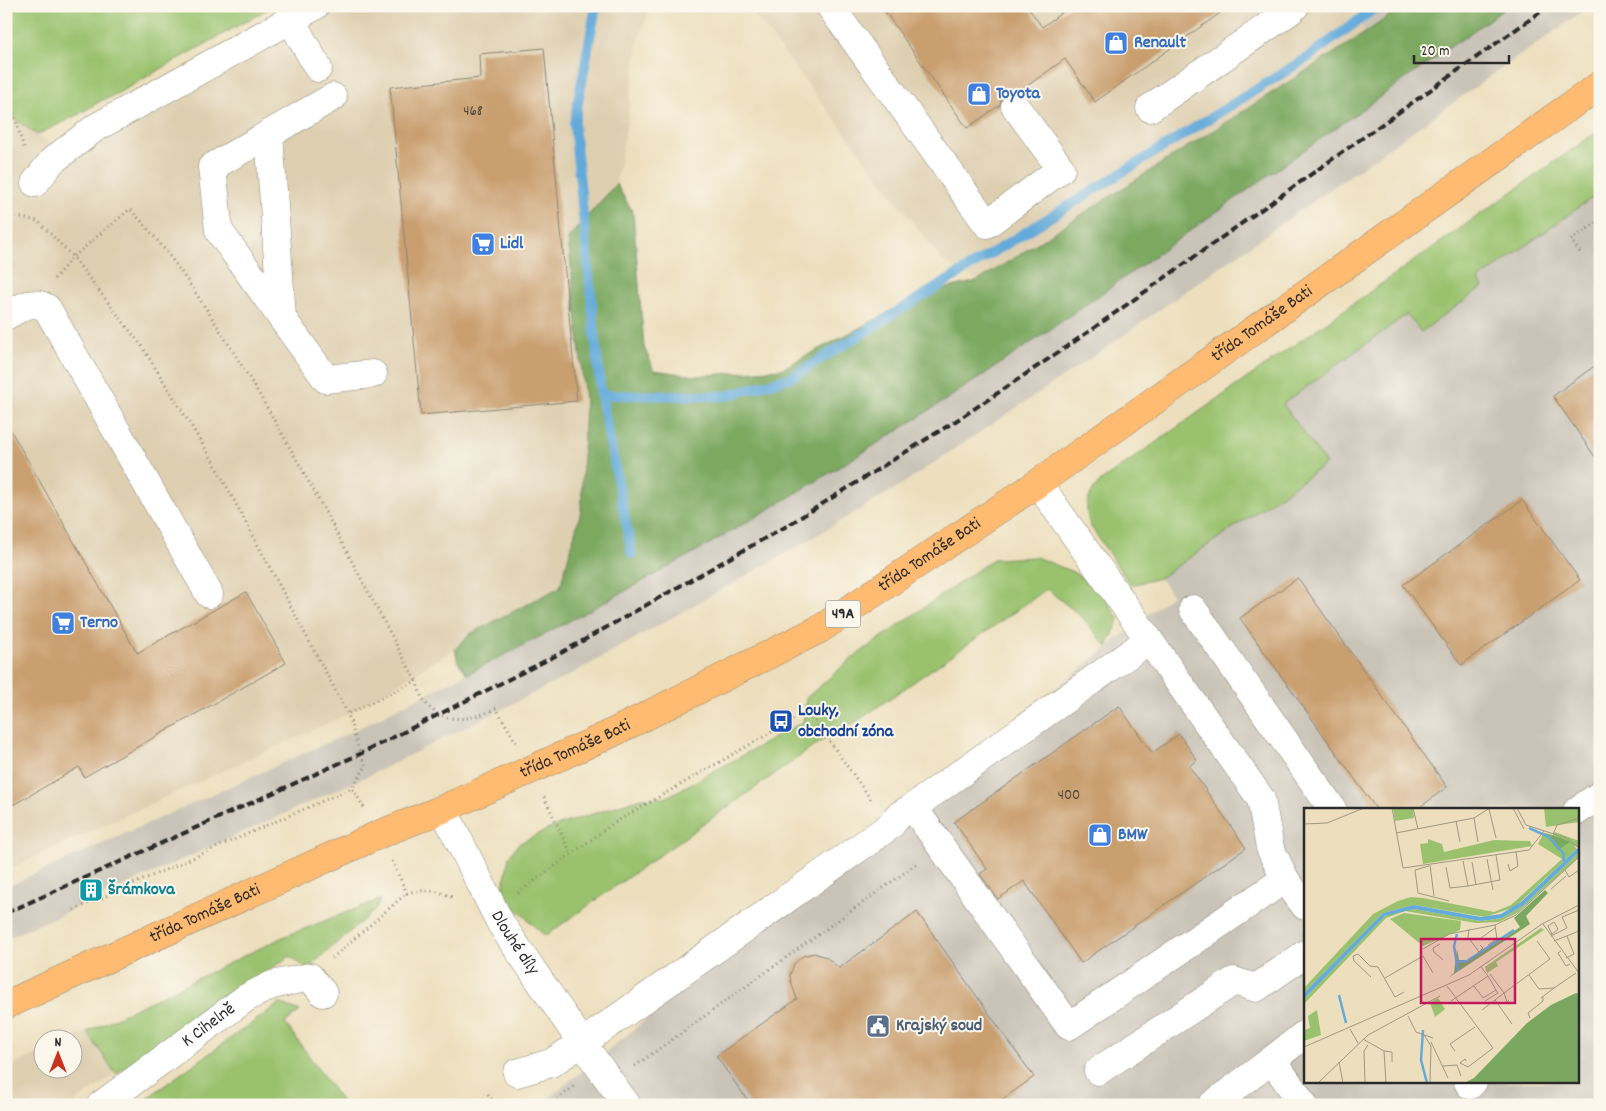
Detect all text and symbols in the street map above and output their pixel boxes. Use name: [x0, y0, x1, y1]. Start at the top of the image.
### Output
shop icon: Renault: [1103, 30, 1129, 56]
place label: Renault: [1134, 31, 1186, 56]
scale bar: [1414, 32, 1508, 64]
text: 20 m: [1421, 41, 1449, 63]
shop icon: Toyota: [966, 81, 992, 107]
place label: Toyota: [996, 82, 1041, 107]
house number: 468: [463, 101, 483, 123]
supermarket icon: Lidl: [470, 231, 496, 257]
place label: Lidl: [500, 232, 524, 257]
street label: třída Tomáše Bati: [1206, 280, 1318, 369]
street label: třída Tomáše Bati: [873, 512, 986, 599]
road number: 49A: [826, 600, 860, 628]
supermarket icon: Terno: [50, 610, 76, 636]
place label: Terno: [80, 611, 118, 636]
place label: Louky, obchodní zóna: [798, 699, 894, 745]
bus stop icon: Louky, obchodní zóna: [768, 708, 794, 734]
street label: třída Tomáše Bati: [516, 713, 635, 786]
house number: 400: [1058, 785, 1080, 807]
inset map: [1304, 808, 1578, 1084]
shop icon: BMW: [1087, 822, 1113, 848]
place label: BMW: [1118, 823, 1148, 848]
building icon: Šrámkova: [78, 877, 104, 903]
place label: Šrámkova: [108, 878, 175, 903]
street label: třída Tomáše Bati: [146, 878, 265, 950]
street label: Dlouhé díly: [484, 907, 545, 981]
street label: K Cihelně: [177, 997, 241, 1054]
public building icon: Krajský soud: [865, 1013, 891, 1039]
place label: Krajský soud: [896, 1014, 982, 1039]
north arrow: [32, 1028, 82, 1078]
text: N: [55, 1033, 62, 1053]

